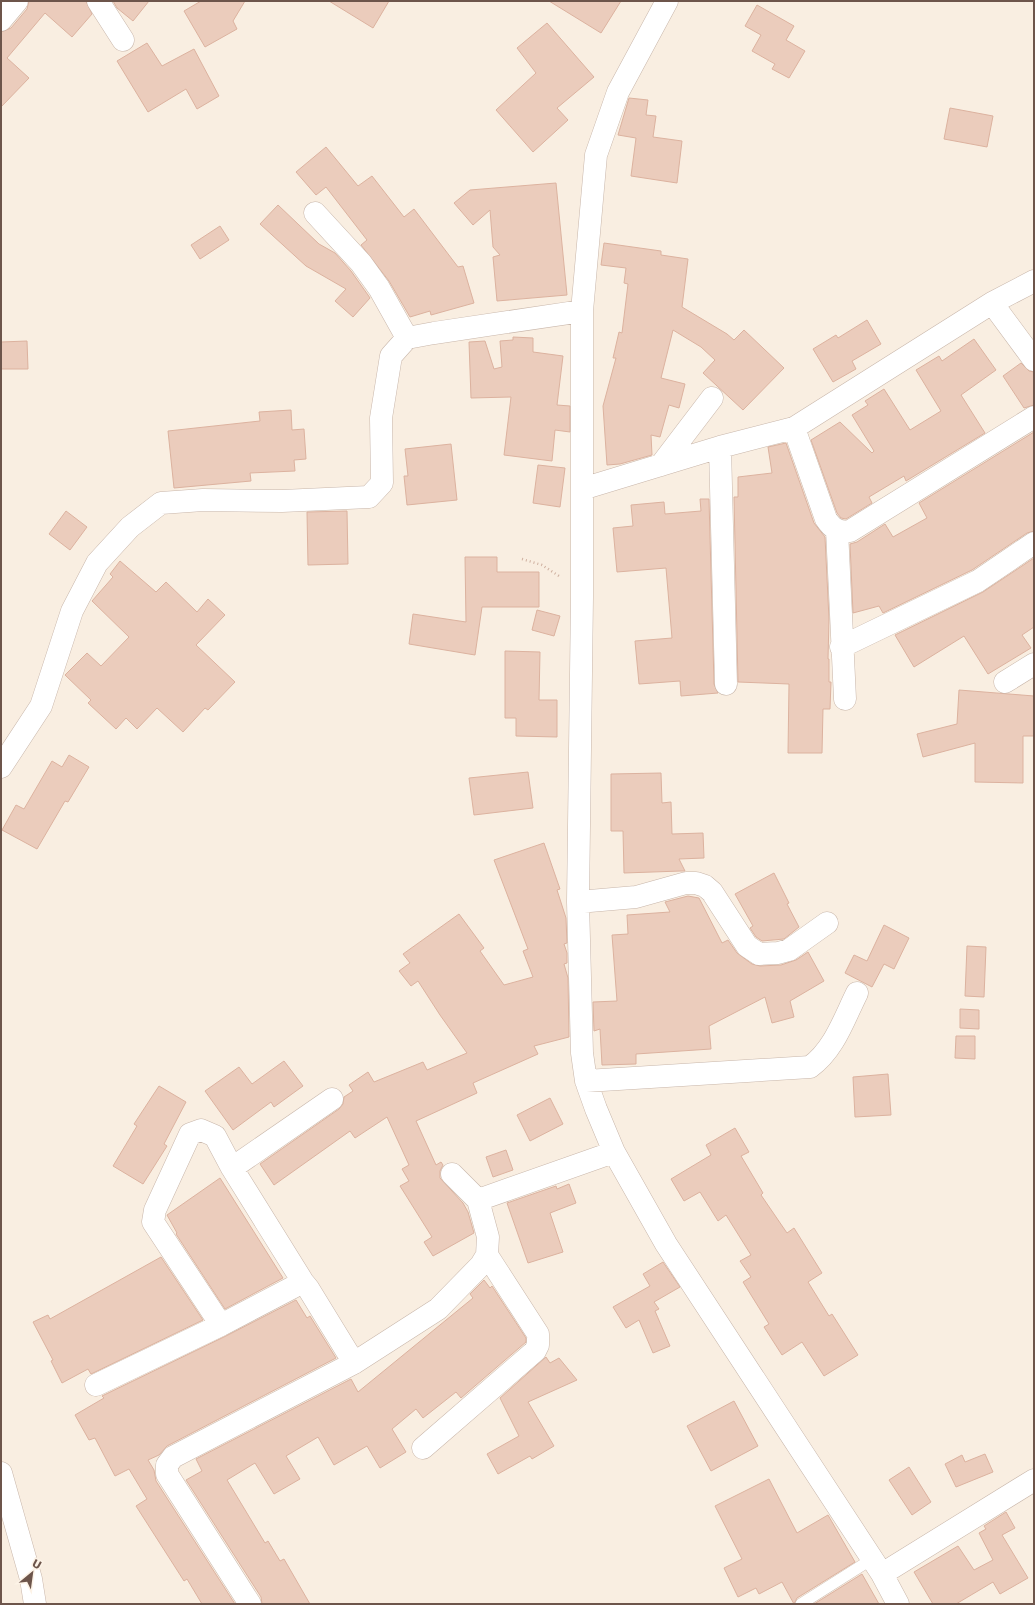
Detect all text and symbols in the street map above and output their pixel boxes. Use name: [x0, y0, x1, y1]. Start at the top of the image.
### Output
north arrow: [12, 1553, 52, 1593]
text: U: [30, 1557, 44, 1573]

